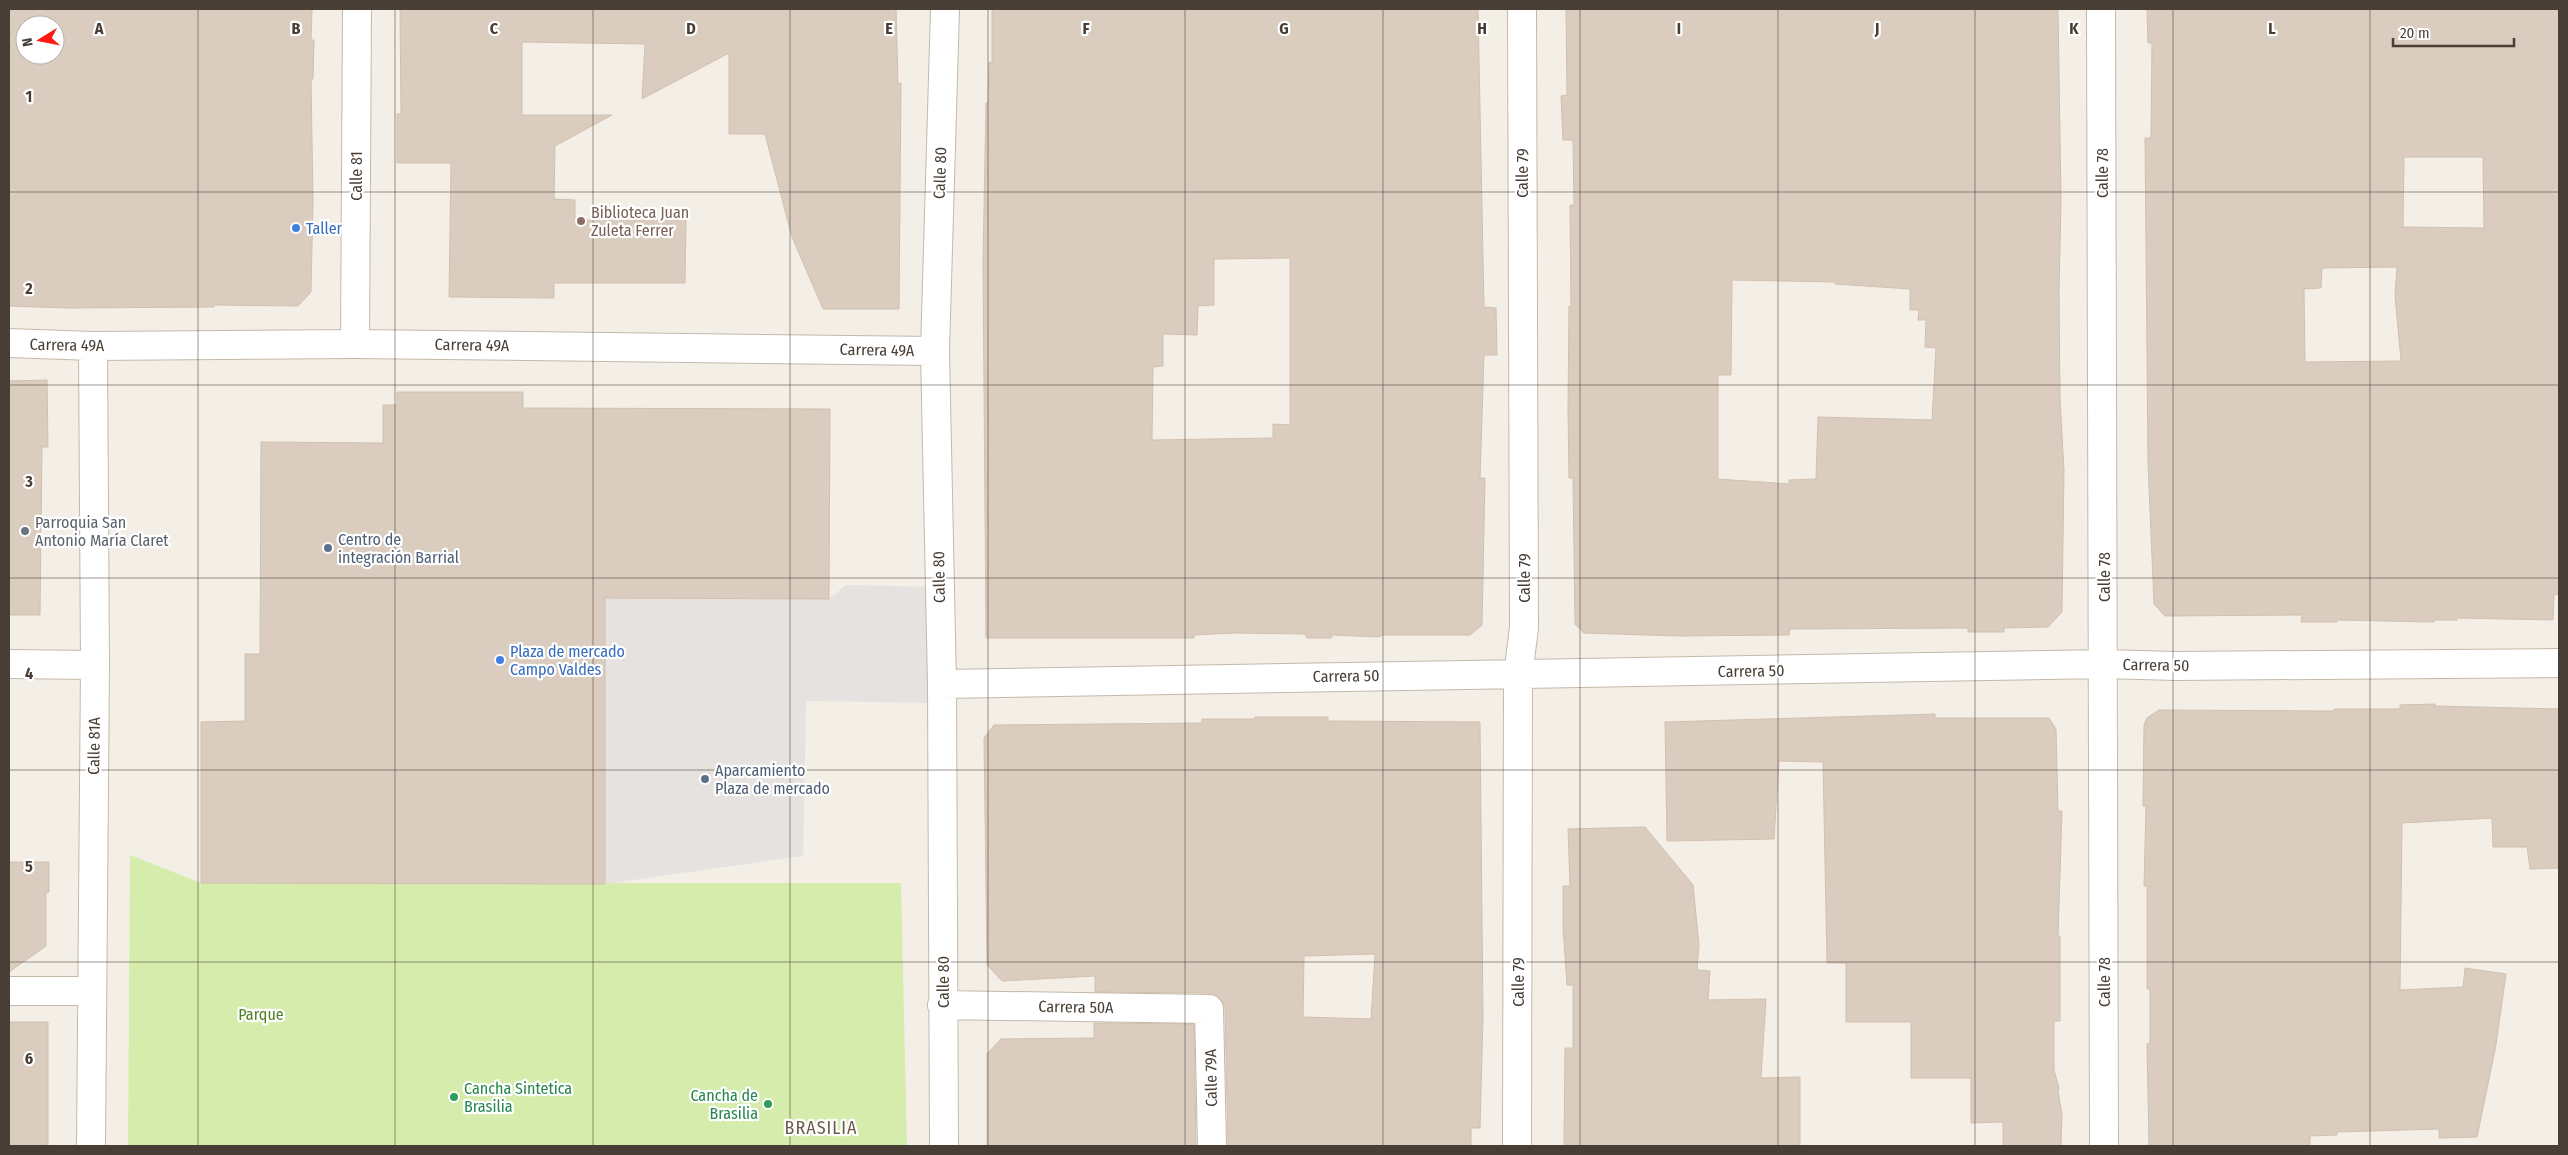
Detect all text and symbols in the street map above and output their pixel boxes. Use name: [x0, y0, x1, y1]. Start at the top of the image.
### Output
north arrow: [15, 15, 65, 65]
scale bar: [2393, 15, 2514, 47]
text: A: [94, 19, 104, 38]
text: B: [292, 19, 301, 38]
text: C: [490, 19, 499, 38]
text: D: [686, 19, 696, 38]
text: E: [885, 19, 893, 38]
text: F: [1082, 19, 1090, 38]
text: G: [1279, 19, 1289, 38]
text: H: [1477, 19, 1487, 38]
text: I: [1677, 19, 1681, 38]
text: J: [1874, 19, 1879, 38]
text: K: [2069, 19, 2079, 38]
text: L: [2268, 19, 2276, 38]
text: 20 m: [2400, 24, 2430, 42]
text: N: [19, 37, 37, 48]
text: 1: [26, 87, 32, 106]
street label: Calle 80: [930, 147, 950, 199]
street label: Calle 79: [1513, 148, 1532, 198]
street label: Calle 78: [2093, 148, 2112, 198]
street label: Calle 81: [347, 151, 366, 201]
place label: Biblioteca Juan Zuleta Ferrer: [591, 203, 689, 240]
marker: Biblioteca Juan Zuleta Ferrer: [575, 215, 587, 227]
place label: Taller: [306, 219, 343, 238]
marker: Taller: [290, 222, 302, 234]
text: 2: [24, 279, 33, 298]
street label: Carrera 49A: [30, 335, 105, 355]
street label: Carrera 49A: [435, 335, 510, 355]
street label: Carrera 49A: [840, 340, 915, 360]
text: 3: [24, 472, 33, 491]
place label: Parroquia San Antonio María Claret: [35, 513, 169, 550]
marker: Parroquia San Antonio María Claret: [19, 525, 31, 537]
place label: Centro de integración Barrial: [338, 530, 459, 567]
marker: Centro de integración Barrial: [322, 542, 334, 554]
street label: Calle 80: [929, 551, 949, 603]
street label: Calle 78: [2095, 552, 2114, 602]
street label: Calle 79: [1515, 553, 1534, 603]
place label: Plaza de mercado Campo Valdes: [510, 642, 625, 679]
marker: Plaza de mercado Campo Valdes: [494, 654, 506, 666]
street label: Carrera 50: [2122, 655, 2190, 675]
street label: Carrera 50: [1717, 661, 1785, 681]
text: 4: [25, 664, 33, 683]
street label: Carrera 50: [1312, 666, 1380, 686]
street label: Calle 81A: [84, 716, 104, 775]
place label: Aparcamiento Plaza de mercado: [715, 761, 830, 798]
marker: Aparcamiento Plaza de mercado: [699, 773, 711, 785]
text: 5: [25, 857, 33, 876]
street label: Calle 80: [934, 956, 953, 1008]
street label: Calle 79: [1509, 957, 1528, 1007]
street label: Calle 78: [2095, 957, 2114, 1007]
street label: Carrera 50A: [1038, 997, 1114, 1017]
park label: Parque: [238, 1005, 284, 1024]
street label: Calle 79A: [1201, 1048, 1221, 1107]
text: 6: [25, 1049, 33, 1068]
place label: Cancha Sintetica Brasilia: [464, 1079, 572, 1116]
place label: Cancha de Brasilia: [690, 1086, 758, 1123]
marker: Cancha Sintetica Brasilia: [448, 1091, 460, 1103]
marker: Cancha de Brasilia: [762, 1098, 774, 1110]
district label: BRASILIA: [785, 1117, 857, 1139]

